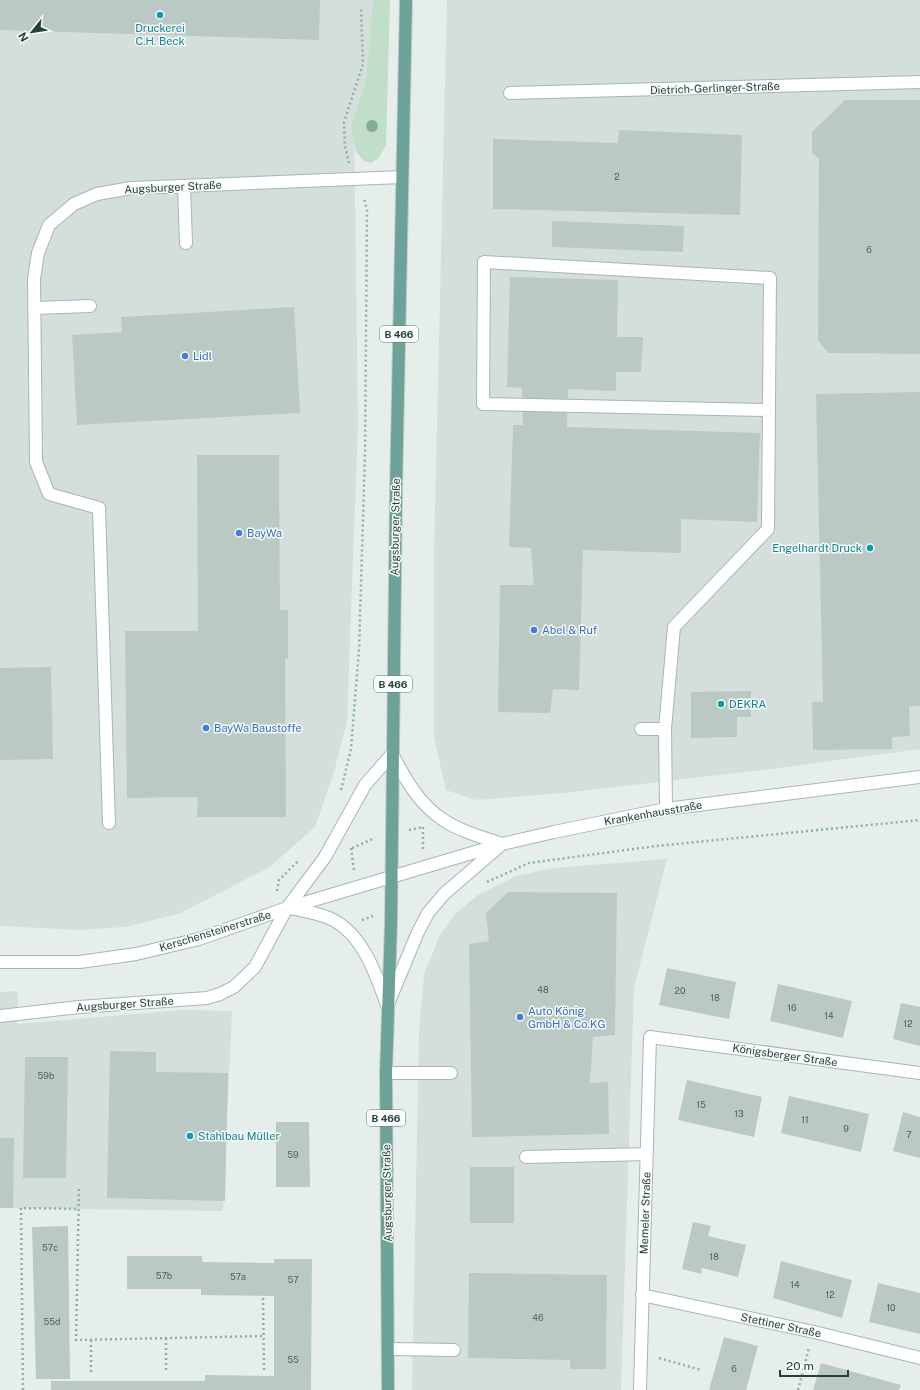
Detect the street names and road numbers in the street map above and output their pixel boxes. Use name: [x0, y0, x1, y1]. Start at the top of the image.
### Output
street label: Dietrich-Gerlinger-Straße: [650, 80, 780, 96]
street label: Augsburger Straße: [124, 178, 222, 196]
road number: B 466: [380, 326, 418, 342]
street label: Augsburger Straße: [388, 478, 402, 576]
road number: B 466: [374, 676, 412, 692]
street label: Krankenhausstraße: [603, 798, 703, 828]
street label: Kerschensteinerstraße: [158, 908, 272, 954]
street label: Augsburger Straße: [76, 995, 174, 1013]
street label: Königsberger Straße: [732, 1042, 838, 1068]
road number: B 466: [367, 1110, 405, 1126]
street label: Augsburger Straße: [380, 1144, 394, 1242]
street label: Memeler Straße: [638, 1172, 652, 1254]
street label: Stettiner Straße: [740, 1311, 822, 1339]

